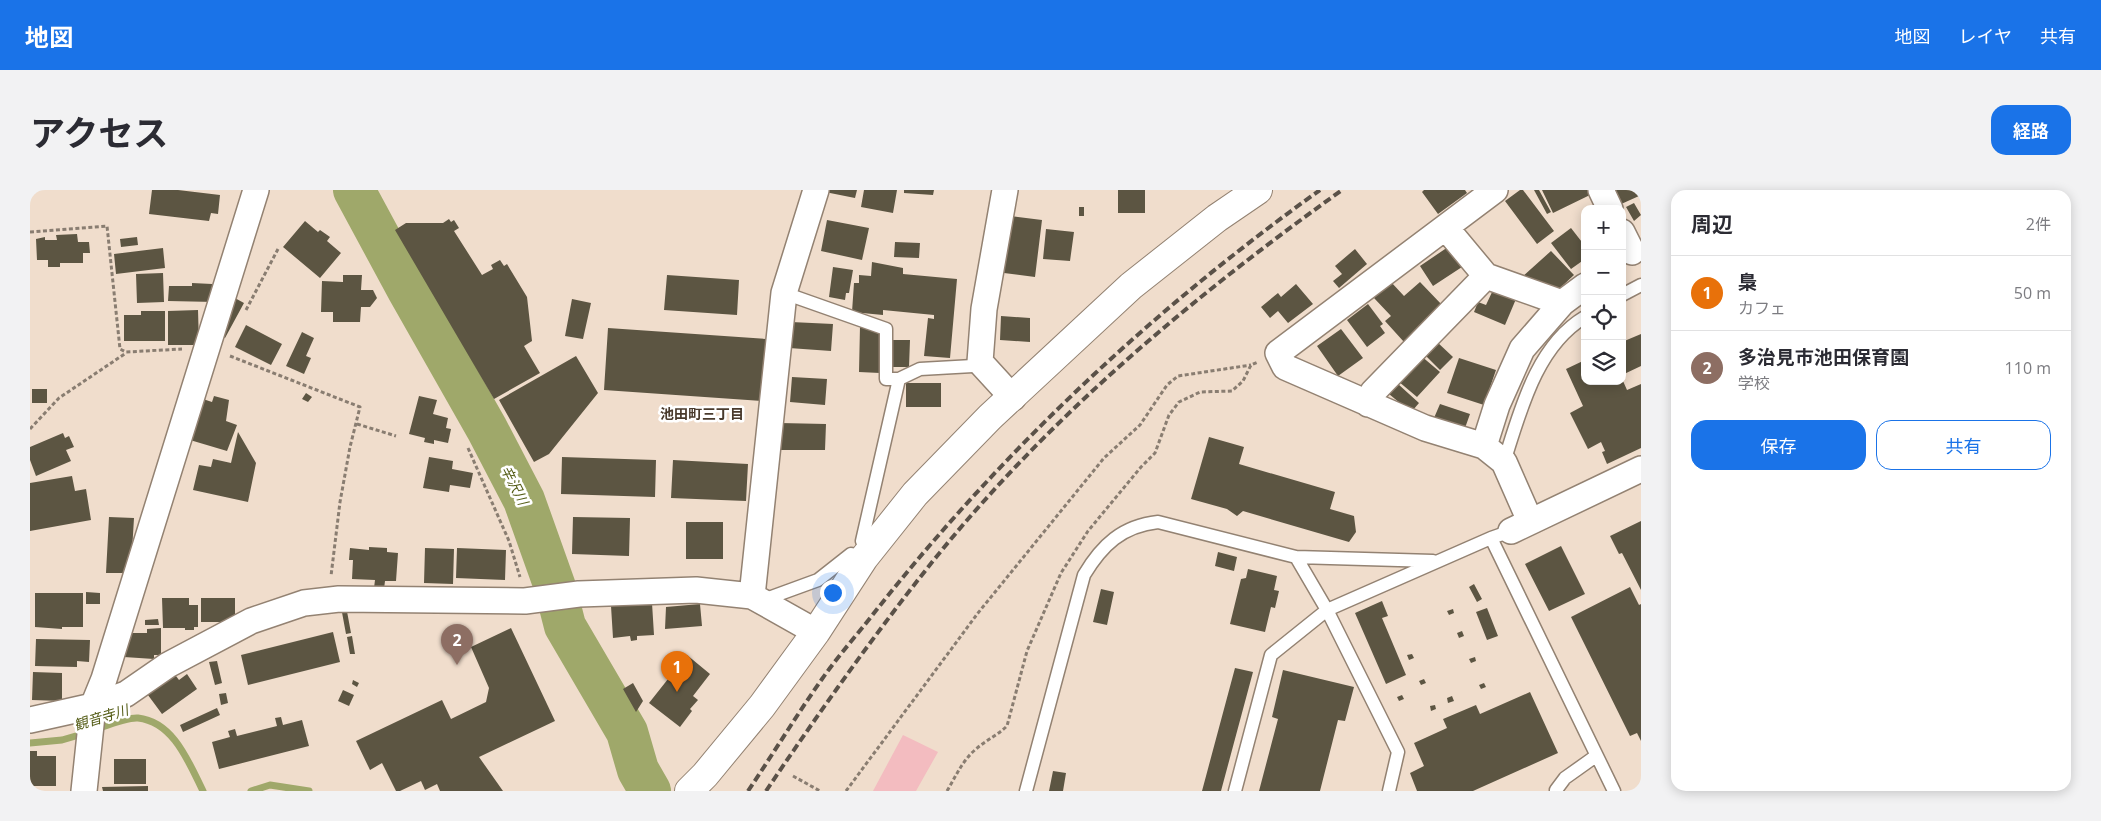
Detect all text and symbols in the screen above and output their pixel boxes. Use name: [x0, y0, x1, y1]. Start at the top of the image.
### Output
text: 地図: [25, 20, 73, 53]
text: 地図: [1895, 24, 1931, 48]
text: レイヤ: [1959, 24, 2012, 48]
text: 共有: [2040, 24, 2076, 48]
button: 経路: [1991, 105, 2071, 155]
text: アクセス: [30, 109, 168, 156]
map controls: [1581, 205, 1626, 385]
button: +: [1581, 205, 1626, 250]
text: 周辺: [1691, 210, 1733, 238]
text: 2件: [2026, 213, 2051, 235]
button: −: [1581, 250, 1626, 295]
text: 梟: [1738, 269, 1757, 295]
text: 1: [1702, 282, 1712, 304]
text: 50 m: [2014, 282, 2051, 304]
button: locate: [1581, 295, 1626, 340]
text: カフェ: [1738, 297, 1786, 319]
button: layers: [1581, 340, 1626, 385]
text: 多治見市池田保育園: [1738, 344, 1909, 370]
text: 2: [1702, 357, 1712, 379]
text: 110 m: [2005, 357, 2051, 379]
text: 学校: [1738, 372, 1770, 394]
district label: 池田町三丁目: [660, 404, 744, 423]
button: 保存: [1691, 420, 1866, 470]
button: 共有: [1876, 420, 2051, 470]
water label: 辛沢川: [497, 462, 534, 510]
your location: [820, 580, 846, 606]
pin: 2: [441, 624, 473, 665]
pin: 1: [661, 651, 693, 692]
water label: 観音寺川: [71, 699, 132, 734]

